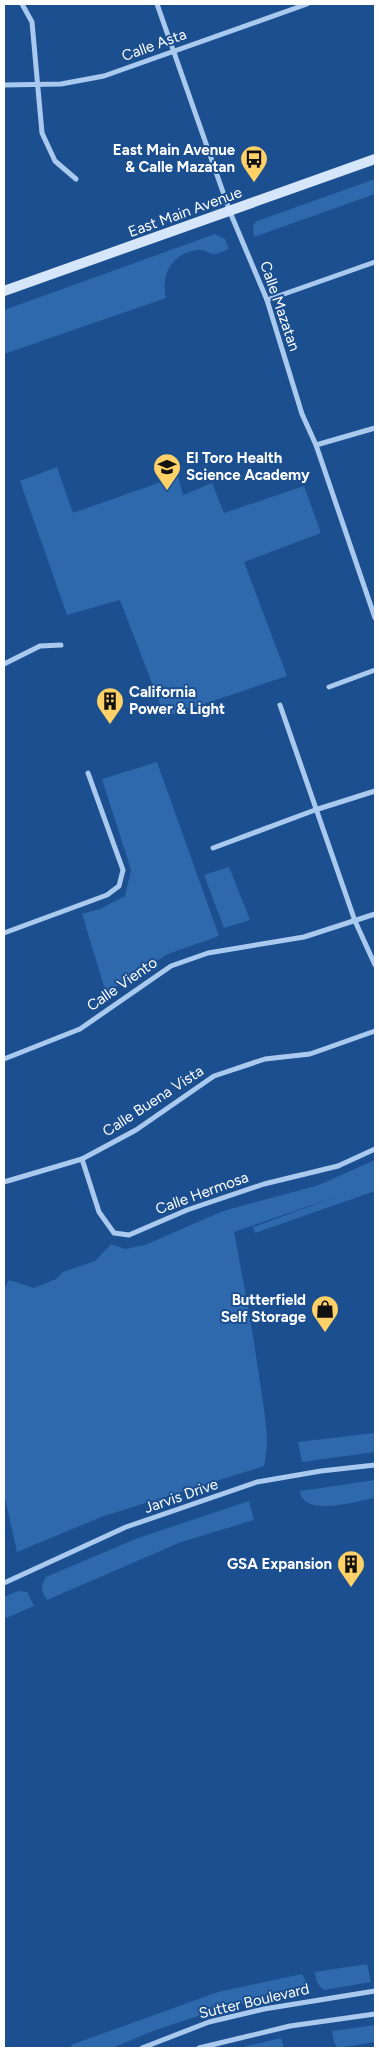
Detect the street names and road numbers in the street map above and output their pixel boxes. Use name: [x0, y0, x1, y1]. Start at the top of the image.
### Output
street label: Calle Asta: [119, 25, 189, 65]
street label: East Main Avenue: [126, 183, 244, 241]
street label: Calle Mazatan: [256, 259, 304, 353]
street label: Calle Viento: [83, 953, 161, 1015]
street label: Calle Buena Vista: [99, 1062, 207, 1140]
street label: Calle Hermosa: [153, 1168, 251, 1218]
street label: Jarvis Drive: [142, 1475, 220, 1517]
street label: Sutter Boulevard: [197, 1980, 311, 2022]

